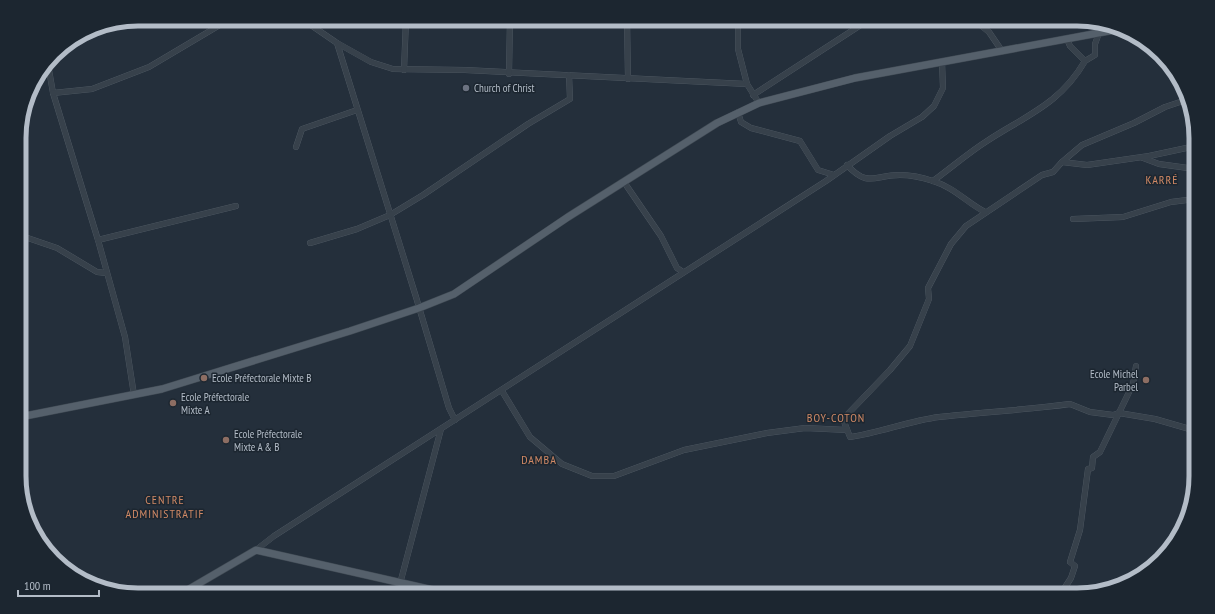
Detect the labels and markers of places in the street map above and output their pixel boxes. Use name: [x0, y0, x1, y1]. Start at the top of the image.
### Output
place label: Church of Christ: [474, 81, 535, 95]
marker: Church of Christ: [461, 83, 471, 93]
place label: Ecole Michel Parbel: [1090, 367, 1138, 394]
place label: Ecole Préfectorale Mixte B: [212, 371, 311, 385]
marker: Ecole Préfectorale Mixte B: [199, 373, 209, 383]
marker: Ecole Michel Parbel: [1141, 375, 1151, 385]
place label: Ecole Préfectorale Mixte A: [181, 390, 250, 417]
marker: Ecole Préfectorale Mixte A: [168, 398, 178, 408]
place label: Ecole Préfectorale Mixte A & B: [234, 427, 303, 454]
marker: Ecole Préfectorale Mixte A & B: [221, 435, 231, 445]

